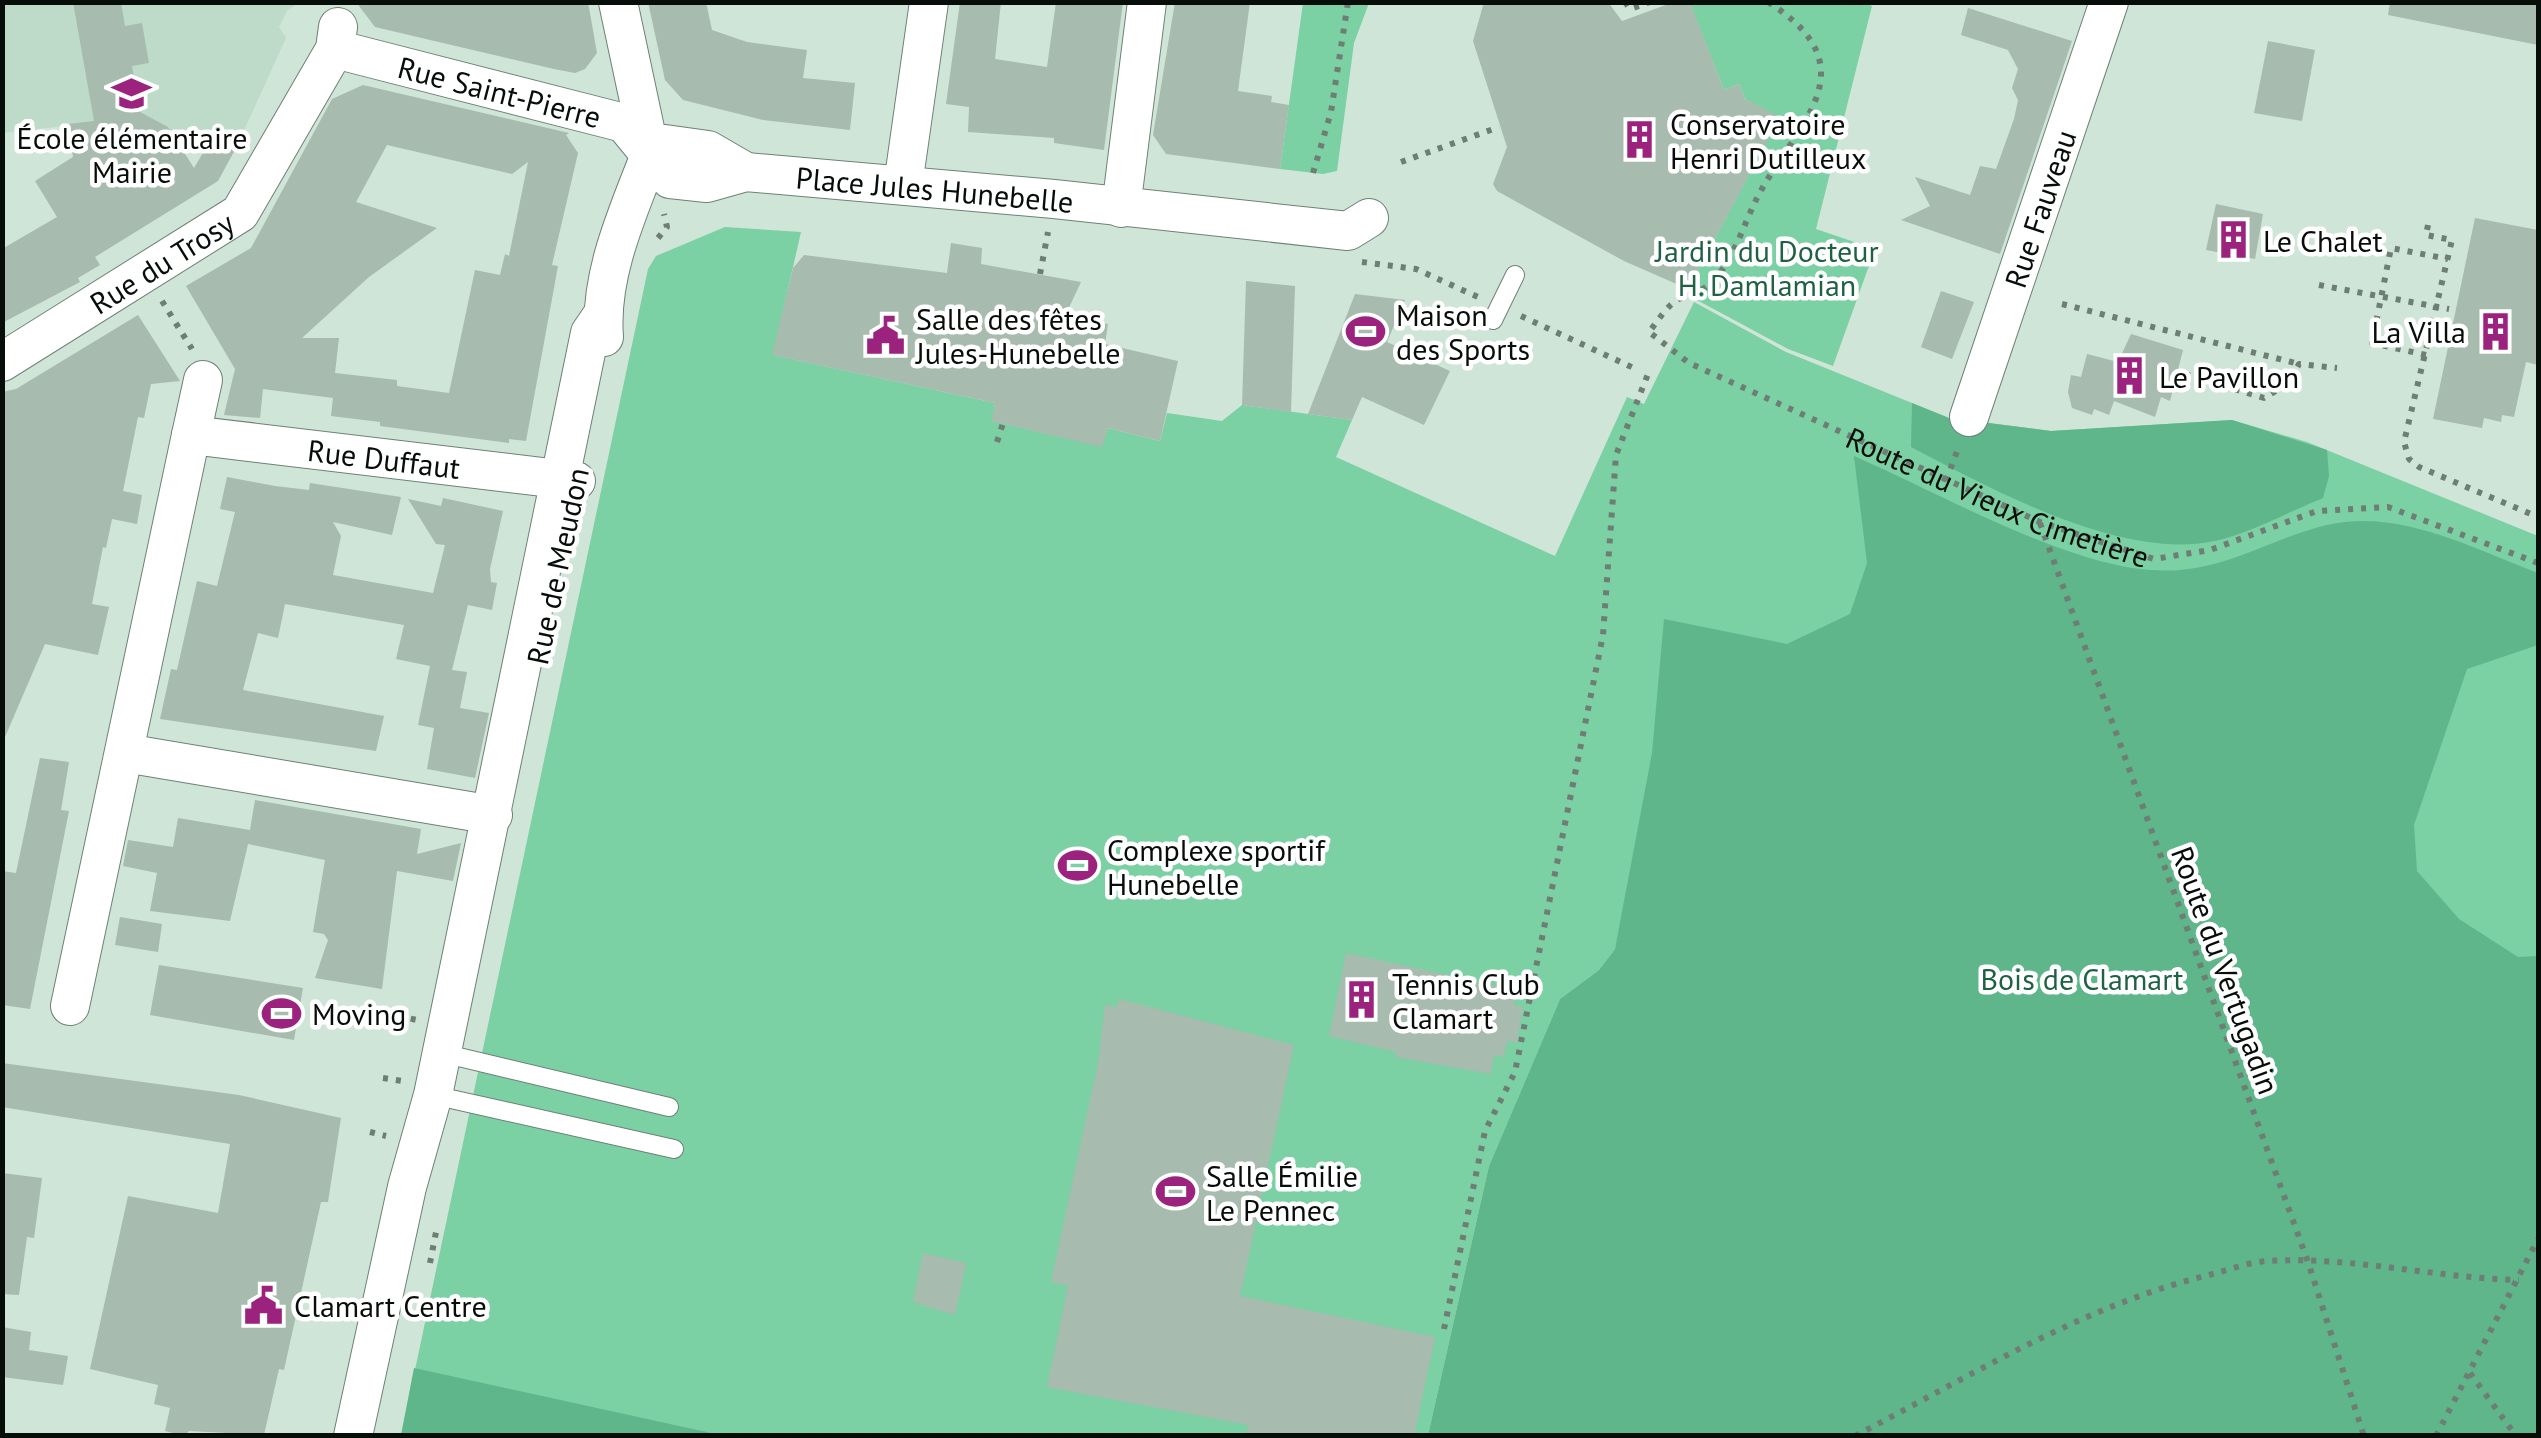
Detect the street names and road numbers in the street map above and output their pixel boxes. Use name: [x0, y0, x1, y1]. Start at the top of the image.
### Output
street label: Rue Saint-Pierre: [394, 46, 605, 136]
street label: Rue Fauveau: [1995, 125, 2084, 292]
street label: Place Jules Hunebelle: [794, 157, 1075, 220]
street label: Rue du Trosy: [82, 203, 241, 322]
street label: Route du Vieux Cimetière: [1840, 417, 2154, 576]
street label: Rue Duffaut: [306, 430, 462, 487]
street label: Rue de Meudon: [517, 464, 597, 668]
street label: Route du Vertugadin: [2163, 841, 2289, 1099]

